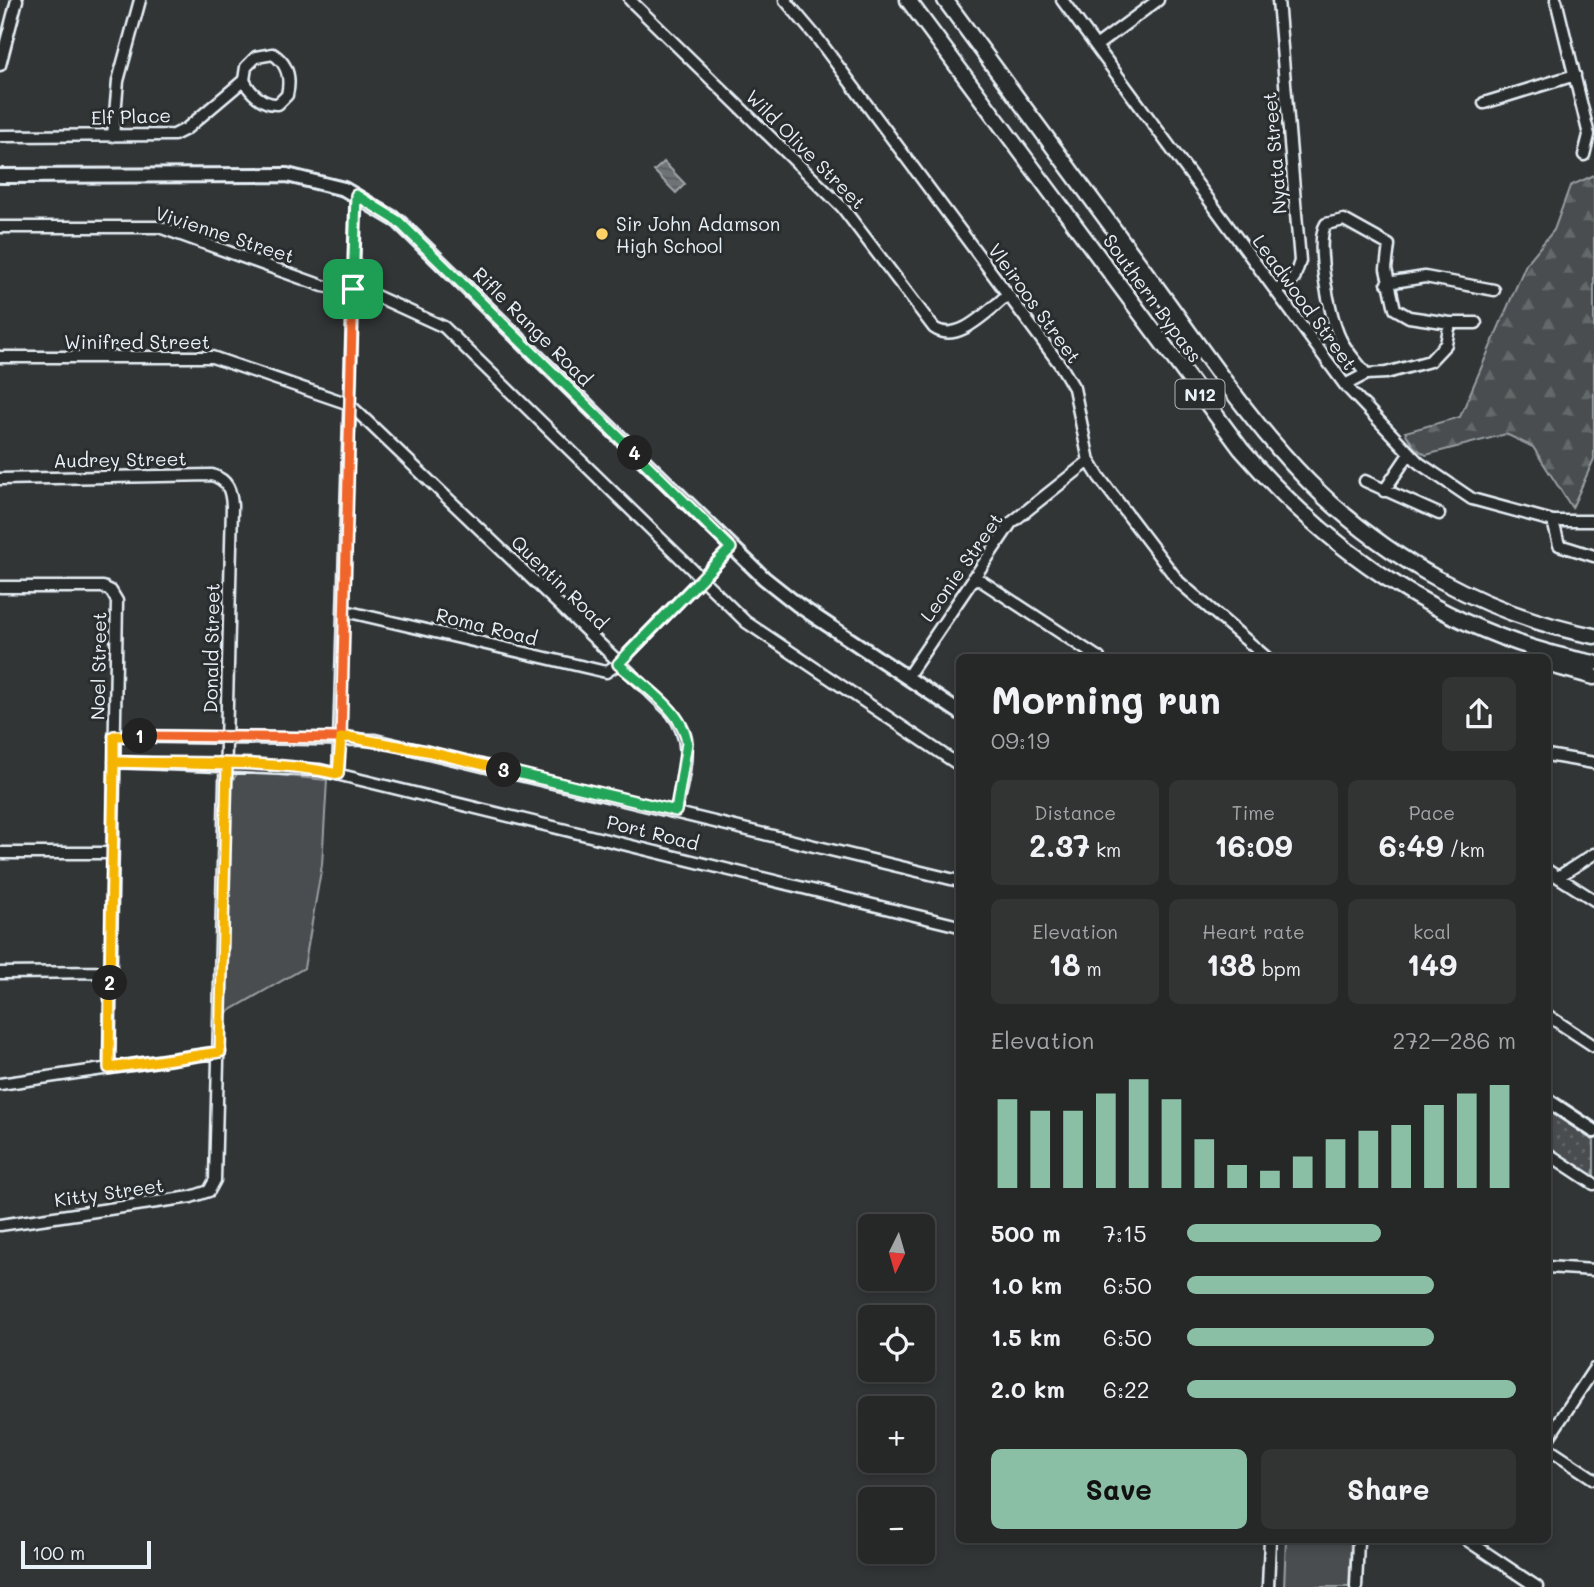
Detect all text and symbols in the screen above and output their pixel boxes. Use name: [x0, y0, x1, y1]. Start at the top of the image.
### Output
street label: Wild Olive Street: [741, 84, 871, 214]
street label: Nyata Street: [1256, 91, 1292, 215]
street label: Elf Place: [90, 102, 172, 130]
street label: Vivienne Street: [152, 200, 298, 268]
place label: Sir John Adamson High School: [616, 211, 780, 258]
marker: Sir John Adamson High School: [594, 226, 610, 242]
street label: Southern Bypass: [1098, 229, 1208, 367]
street label: Leadwood Street: [1247, 229, 1363, 375]
street label: Vleiroos Street: [983, 238, 1087, 368]
pin: [323, 259, 383, 319]
street label: Rifle Range Road: [468, 261, 598, 391]
icon: arrive: [334, 270, 372, 308]
street label: Winifred Street: [64, 329, 210, 354]
road number: N12: [1176, 380, 1224, 408]
pin: 4: [618, 435, 652, 470]
text: 4: [628, 440, 641, 465]
street label: Audrey Street: [53, 445, 187, 473]
street label: Leonie Street: [914, 508, 1008, 626]
street label: Quentin Road: [506, 529, 614, 635]
street label: Donald Street: [197, 583, 225, 713]
street label: Roma Road: [434, 601, 540, 651]
street label: Noel Street: [85, 612, 111, 720]
text: Morning run: [991, 674, 1221, 724]
button: share: [1442, 677, 1516, 751]
pin: 1: [122, 718, 158, 754]
text: 1: [135, 723, 144, 748]
text: 09:19: [991, 725, 1050, 755]
pin: 3: [486, 752, 522, 788]
text: 3: [498, 757, 509, 782]
text: Distance: [1034, 800, 1116, 825]
text: Time: [1232, 800, 1275, 825]
text: Pace: [1409, 800, 1455, 825]
street label: Port Road: [604, 808, 702, 856]
text: 2.37: [1029, 825, 1090, 865]
text: 16:09: [1214, 825, 1293, 865]
text: 6:49: [1379, 825, 1444, 865]
text: km: [1090, 837, 1121, 862]
text: /km: [1444, 837, 1485, 862]
text: Elevation: [1033, 919, 1118, 944]
text: Heart rate: [1202, 919, 1305, 944]
text: kcal: [1413, 919, 1451, 944]
text: 18: [1049, 944, 1080, 984]
text: 138: [1206, 944, 1256, 984]
text: 149: [1407, 944, 1457, 984]
text: m: [1080, 956, 1102, 981]
text: bpm: [1256, 956, 1301, 981]
pin: 2: [92, 965, 128, 1000]
text: 2: [104, 970, 115, 995]
text: Elevation: [991, 1025, 1094, 1055]
text: 272–286 m: [1392, 1025, 1516, 1055]
street label: Kitty Street: [53, 1172, 165, 1212]
north arrow: [858, 1214, 934, 1292]
map controls: [858, 1214, 935, 1564]
text: 500 m: [991, 1218, 1061, 1248]
text: 7:15: [1103, 1218, 1147, 1248]
text: 1.0 km: [991, 1270, 1062, 1300]
text: 6:50: [1103, 1270, 1152, 1300]
button: locate: [858, 1305, 935, 1382]
text: 1.5 km: [991, 1322, 1061, 1352]
text: 6:50: [1103, 1322, 1152, 1352]
text: 2.0 km: [991, 1374, 1065, 1404]
text: 6:22: [1103, 1374, 1150, 1404]
button: +: [858, 1396, 935, 1473]
button: Save: [991, 1449, 1247, 1529]
button: Share: [1261, 1449, 1516, 1529]
button: −: [858, 1487, 935, 1564]
scale bar: [21, 1538, 150, 1570]
text: 100 m: [32, 1540, 85, 1565]

